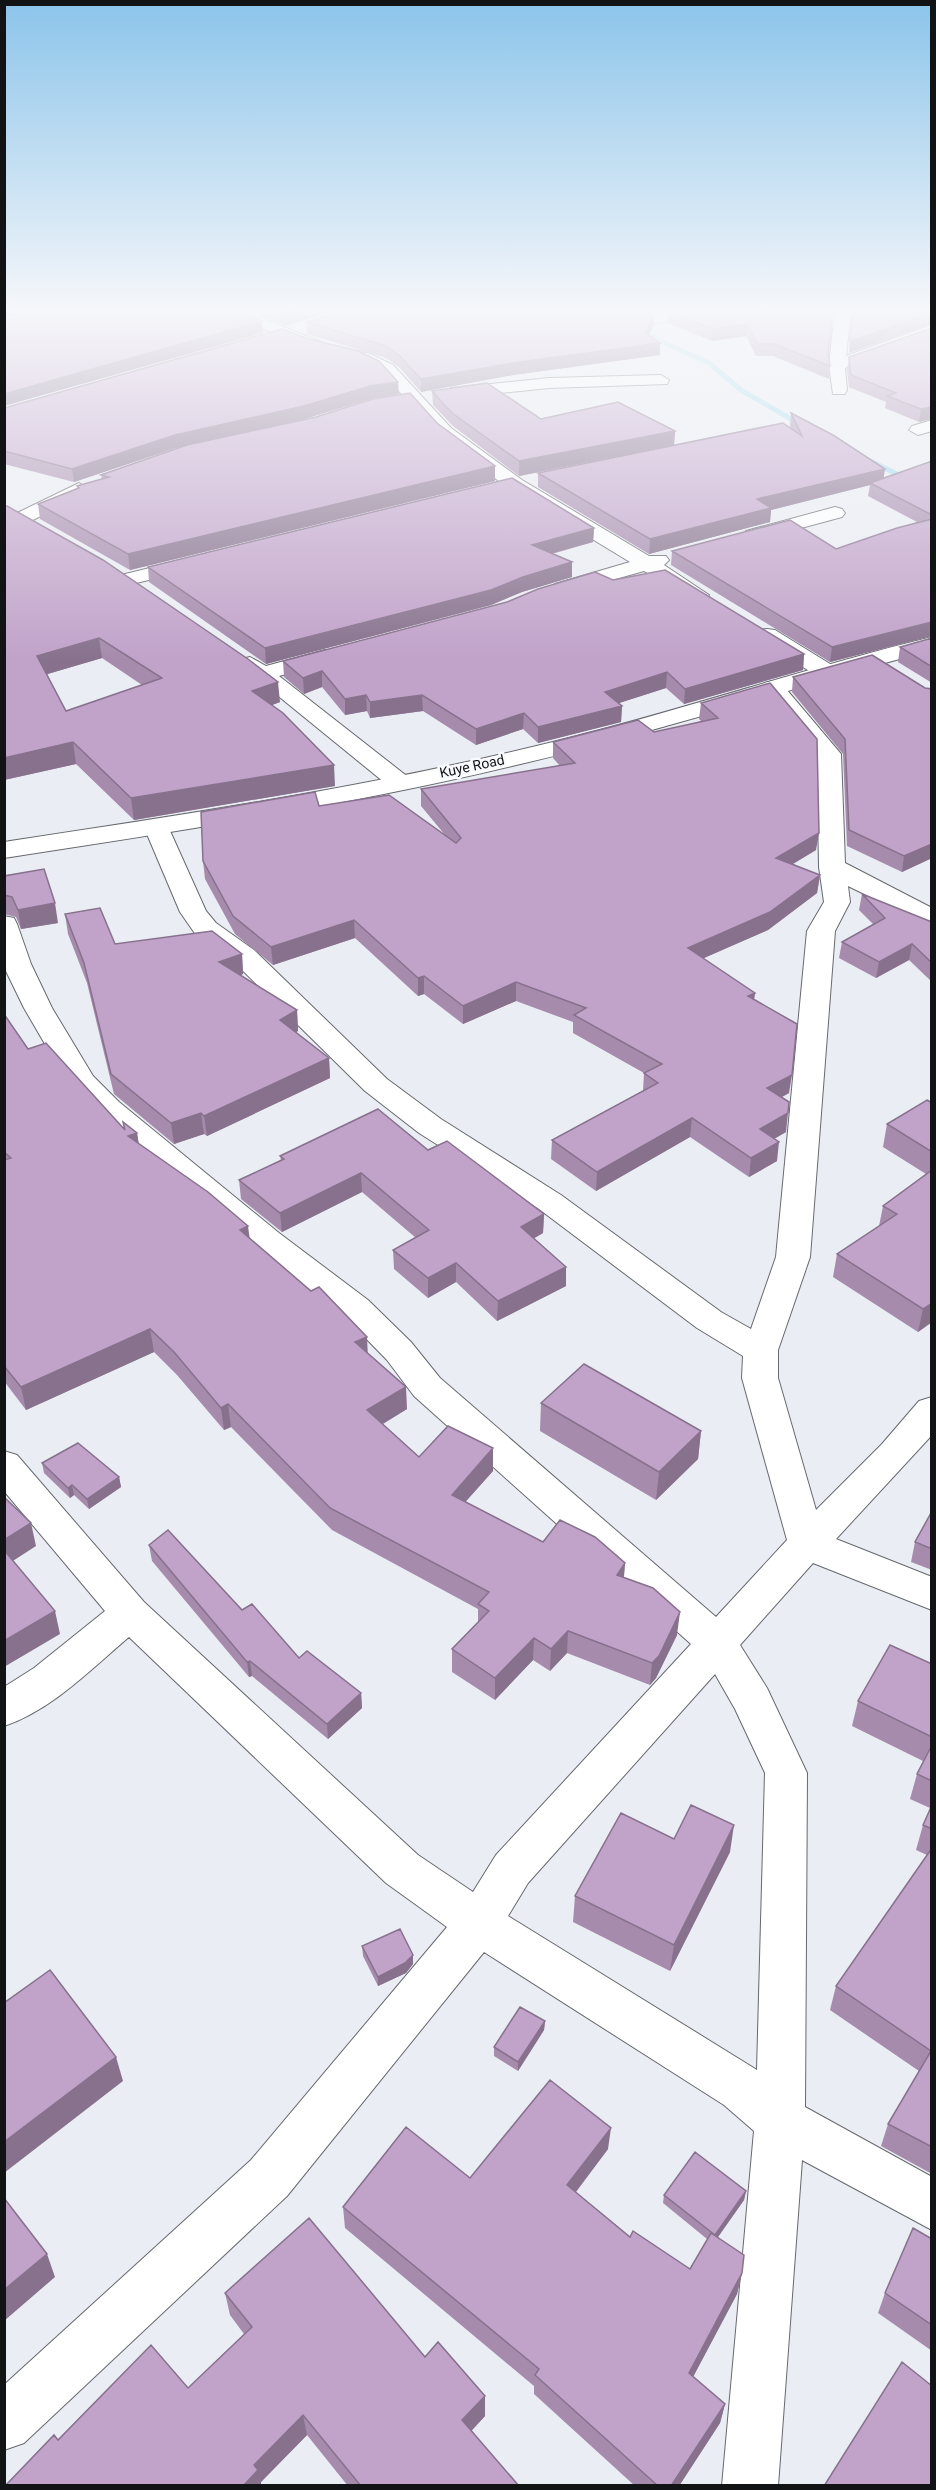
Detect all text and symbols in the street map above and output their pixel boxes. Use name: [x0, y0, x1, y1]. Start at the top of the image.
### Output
street label: Kuye Road: [438, 751, 506, 781]

